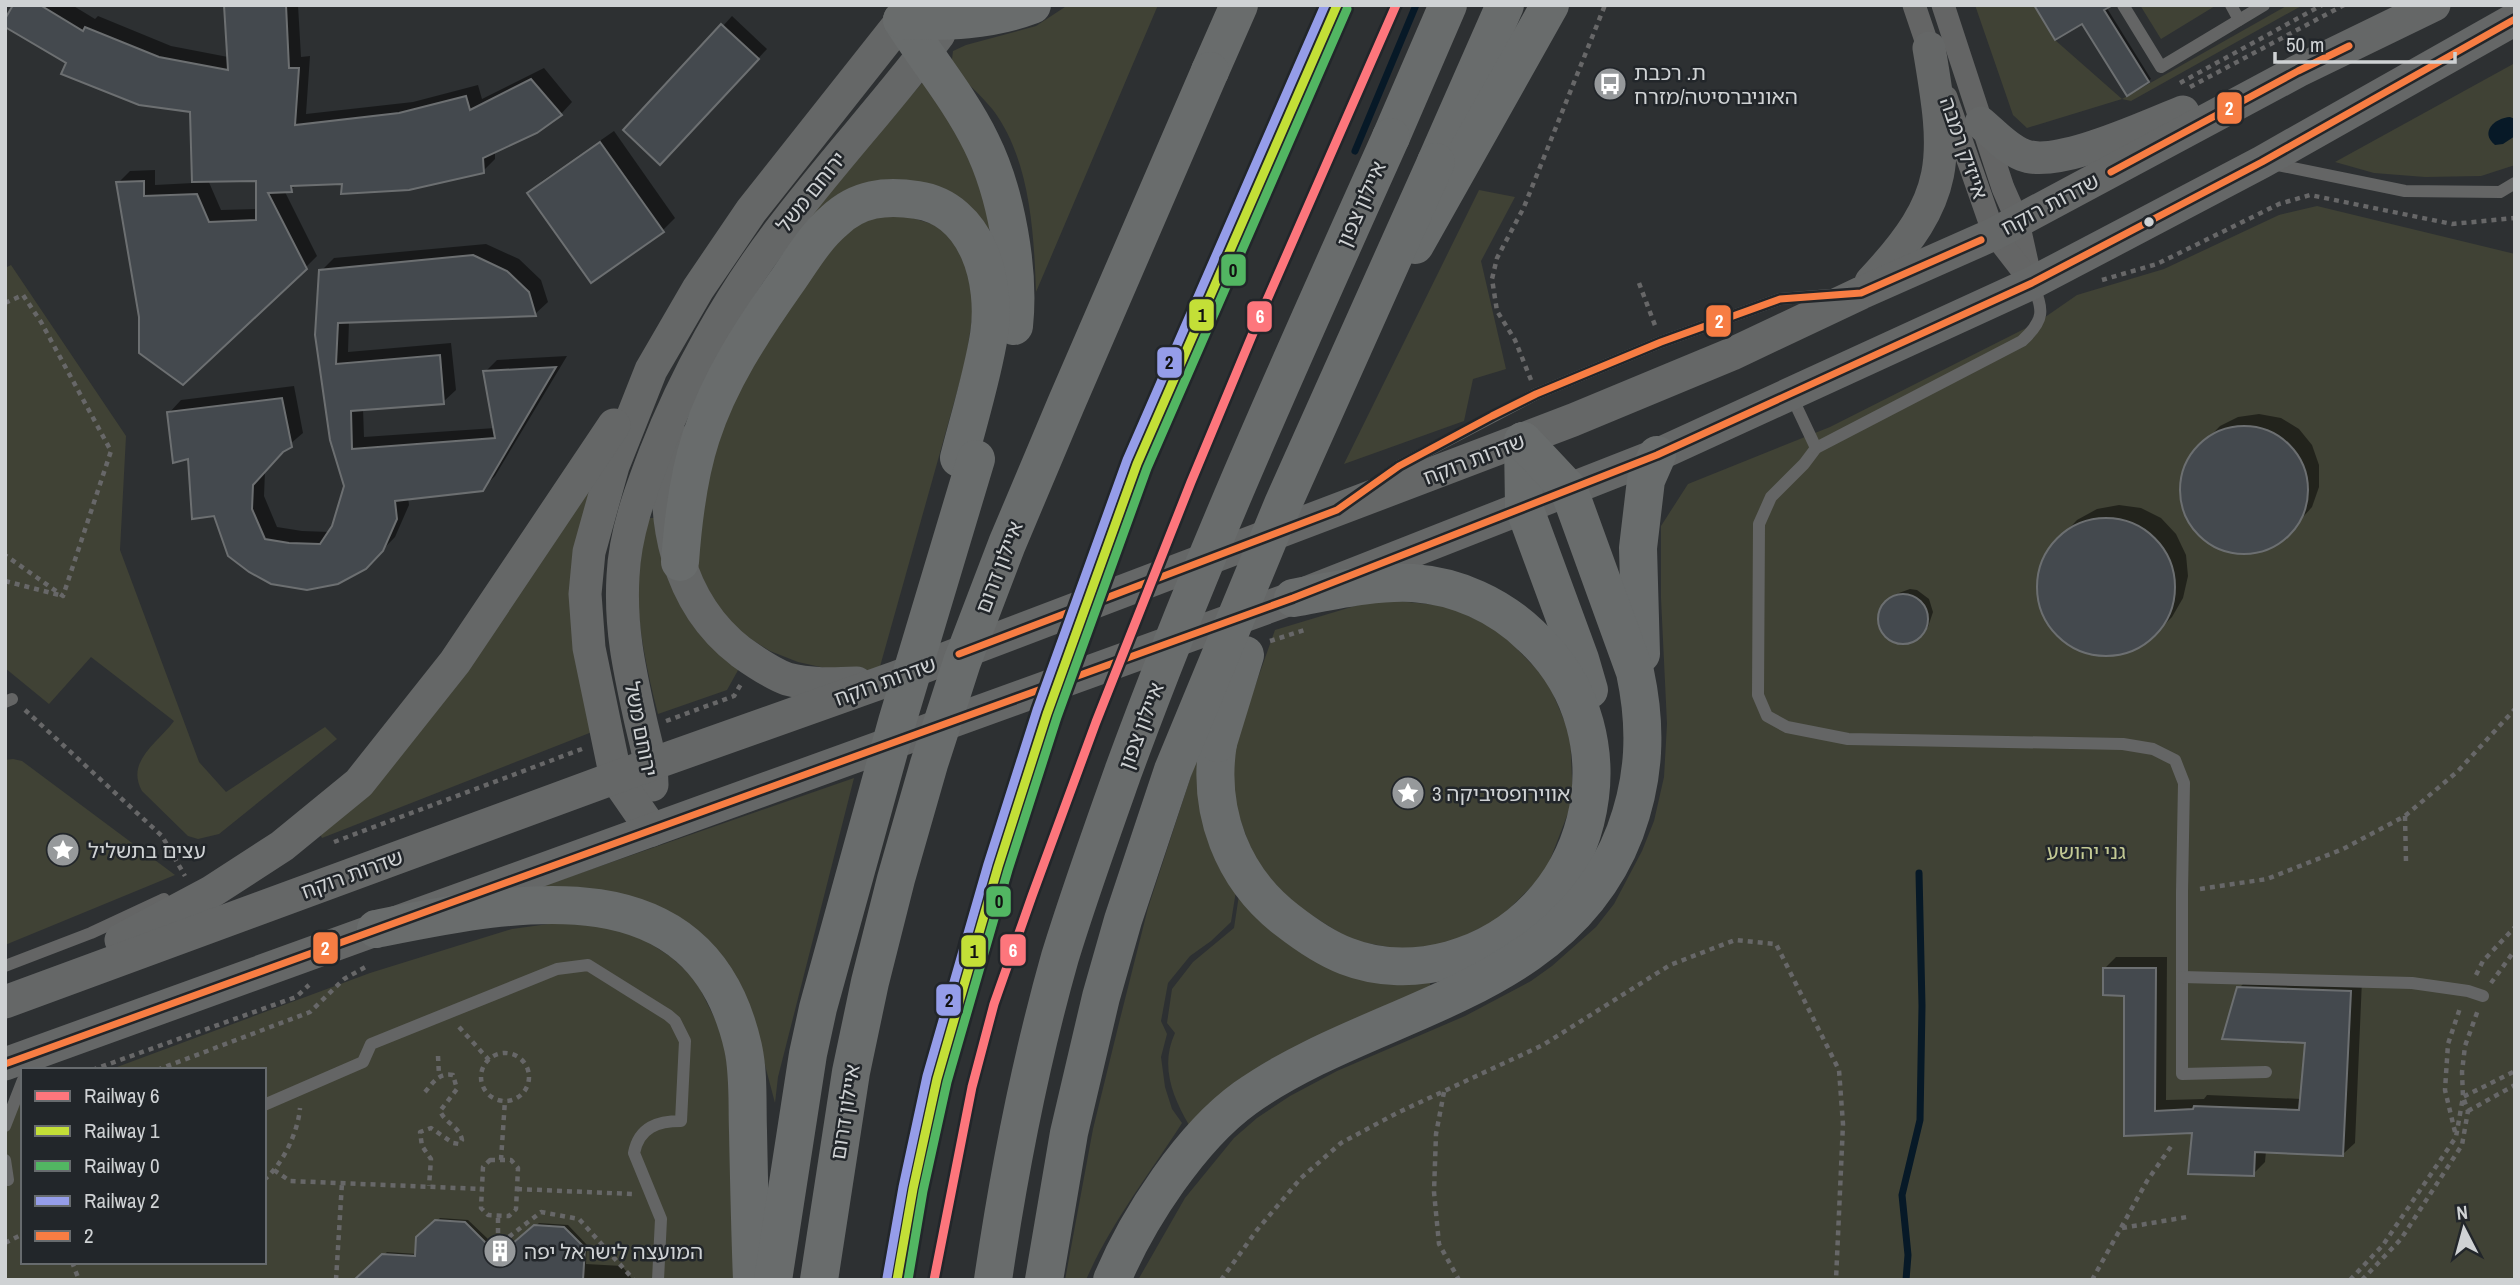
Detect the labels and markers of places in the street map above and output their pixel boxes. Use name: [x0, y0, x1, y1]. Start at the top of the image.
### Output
place label: ת. רכבת האוניברסיטה/מזרח: [1634, 58, 1798, 111]
bus stop icon: ת. רכבת האוניברסיטה/מזרח: [1591, 65, 1629, 103]
unlabelled marker: [2142, 215, 2156, 229]
place icon: אווירופסיביקה 3: [1389, 774, 1427, 812]
place label: אווירופסיביקה 3: [1432, 779, 1570, 808]
place icon: עצים בתשליל: [44, 831, 82, 869]
place label: עצים בתשליל: [88, 836, 206, 865]
building icon: המועצה לישראל יפה: [481, 1232, 519, 1270]
place label: המועצה לישראל יפה: [524, 1237, 703, 1266]

